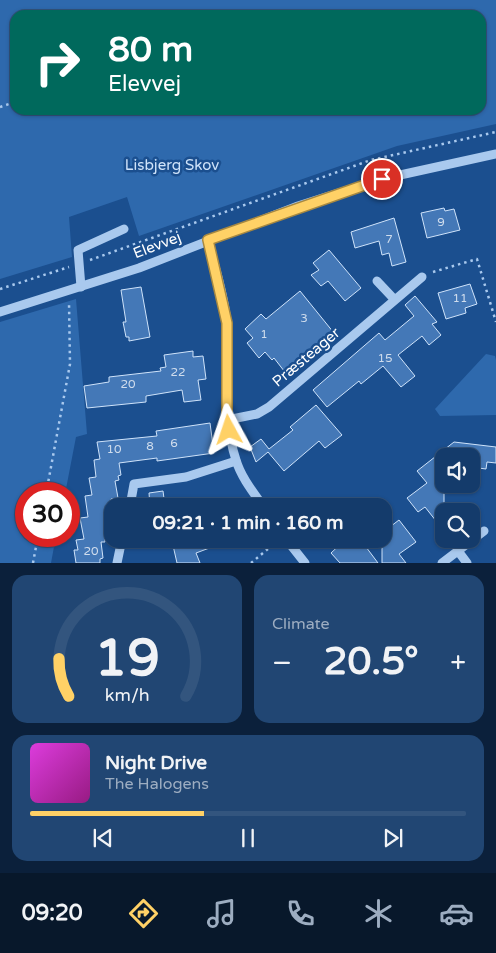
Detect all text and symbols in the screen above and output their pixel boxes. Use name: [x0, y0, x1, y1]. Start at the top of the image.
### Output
text: 80 m: [108, 29, 193, 71]
icon: right: [25, 30, 90, 95]
text: Elevvej: [108, 71, 181, 97]
park label: Lisbjerg Skov: [125, 156, 219, 174]
pin: [361, 158, 403, 200]
icon: arrive: [368, 165, 396, 193]
house number: 9: [437, 215, 445, 229]
street label: Elevvej: [131, 228, 183, 262]
house number: 7: [385, 232, 393, 246]
house number: 11: [452, 291, 468, 305]
house number: 3: [300, 311, 308, 325]
street label: Præsteager: [269, 323, 344, 390]
house number: 1: [260, 327, 268, 341]
house number: 15: [377, 351, 393, 365]
house number: 22: [170, 365, 186, 379]
house number: 20: [120, 377, 136, 391]
position arrow: [202, 403, 254, 455]
house number: 6: [170, 436, 178, 450]
house number: 8: [146, 439, 154, 453]
house number: 10: [106, 442, 122, 456]
map controls: [435, 448, 480, 548]
button: sound: [435, 448, 480, 493]
speed limit sign: 30: [15, 482, 80, 547]
button: search: [435, 503, 480, 548]
text: 09:21 · 1 min · 160 m: [152, 512, 344, 534]
house number: 20: [83, 544, 99, 558]
text: Climate: [272, 614, 330, 634]
text: 19: [94, 627, 160, 690]
text: 20.5°: [324, 639, 419, 685]
text: −: [272, 646, 292, 680]
text: +: [450, 646, 466, 680]
text: km/h: [105, 685, 149, 706]
text: Night Drive: [105, 752, 207, 774]
text: The Halogens: [105, 774, 209, 794]
icon: previous: [89, 824, 117, 852]
icon: pause: [234, 824, 262, 852]
icon: next: [379, 824, 407, 852]
icon: directions: [126, 896, 161, 931]
icon: music: [204, 896, 239, 931]
icon: phone: [283, 896, 318, 931]
icon: climate: [361, 896, 396, 931]
icon: car: [439, 896, 474, 931]
text: 09:20: [22, 900, 83, 926]

